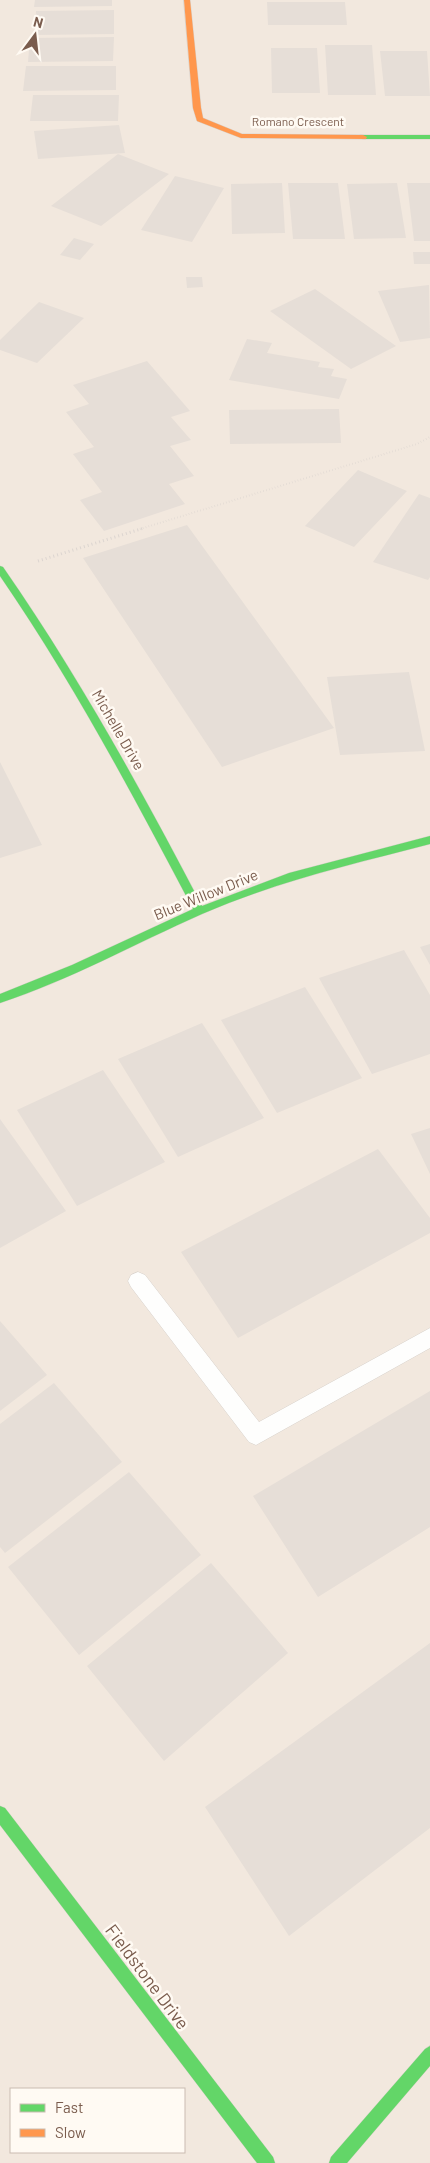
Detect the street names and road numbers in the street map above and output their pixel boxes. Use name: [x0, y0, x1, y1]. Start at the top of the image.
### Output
street label: Romano Crescent: [252, 114, 344, 128]
street label: Michelle Drive: [89, 686, 149, 773]
street label: Blue Willow Drive: [151, 865, 260, 923]
street label: Fieldstone Drive: [101, 1919, 194, 2033]

